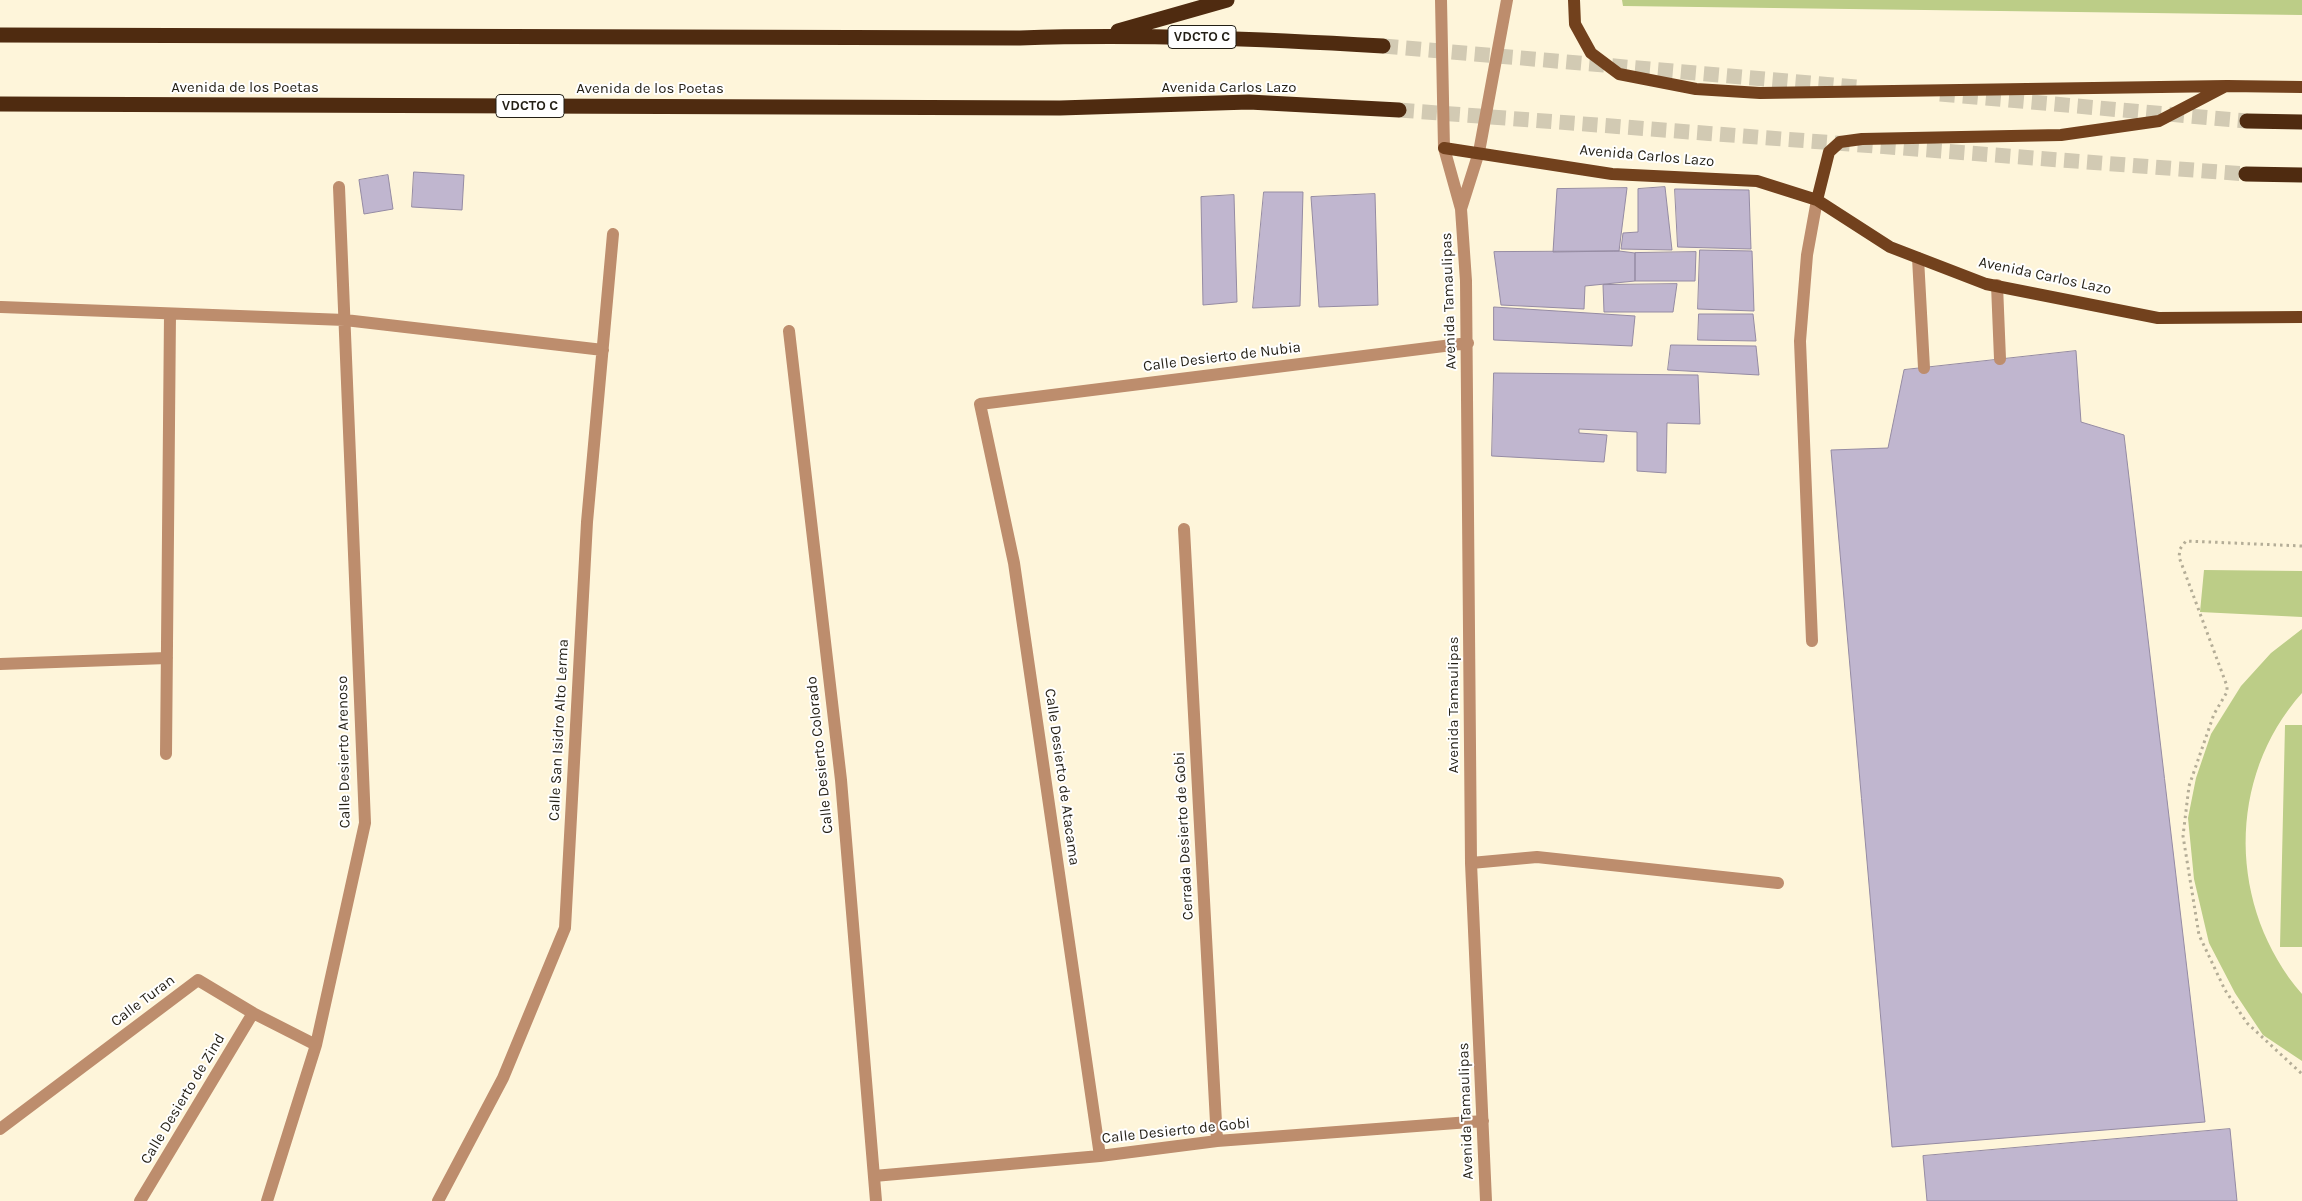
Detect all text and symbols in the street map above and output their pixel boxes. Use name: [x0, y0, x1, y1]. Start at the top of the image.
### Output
road number: VDCTO C: [1168, 26, 1236, 48]
street label: Avenida de los Poetas: [171, 79, 319, 97]
street label: Avenida Carlos Lazo: [1161, 79, 1297, 97]
street label: Avenida de los Poetas: [576, 80, 724, 98]
road number: VDCTO C: [496, 94, 564, 118]
street label: Avenida Carlos Lazo: [1579, 141, 1715, 171]
street label: Avenida Tamaulipas: [1438, 232, 1460, 370]
street label: Avenida Carlos Lazo: [1977, 253, 2113, 299]
street label: Calle Desierto de Nubia: [1142, 338, 1302, 376]
street label: Avenida Tamaulipas: [1445, 636, 1463, 774]
street label: Calle San Isidro Alto Lerma: [545, 638, 573, 822]
street label: Calle Desierto Colorado: [803, 675, 837, 835]
street label: Calle Desierto Arenoso: [334, 676, 354, 828]
street label: Calle Desierto de Atacama: [1041, 687, 1083, 867]
street label: Cerrada Desierto de Gobi: [1171, 751, 1197, 921]
street label: Calle Turan: [107, 971, 179, 1031]
street label: Calle Desierto de Zind: [137, 1030, 229, 1168]
street label: Avenida Tamaulipas: [1455, 1042, 1477, 1180]
street label: Calle Desierto de Gobi: [1101, 1114, 1251, 1148]

